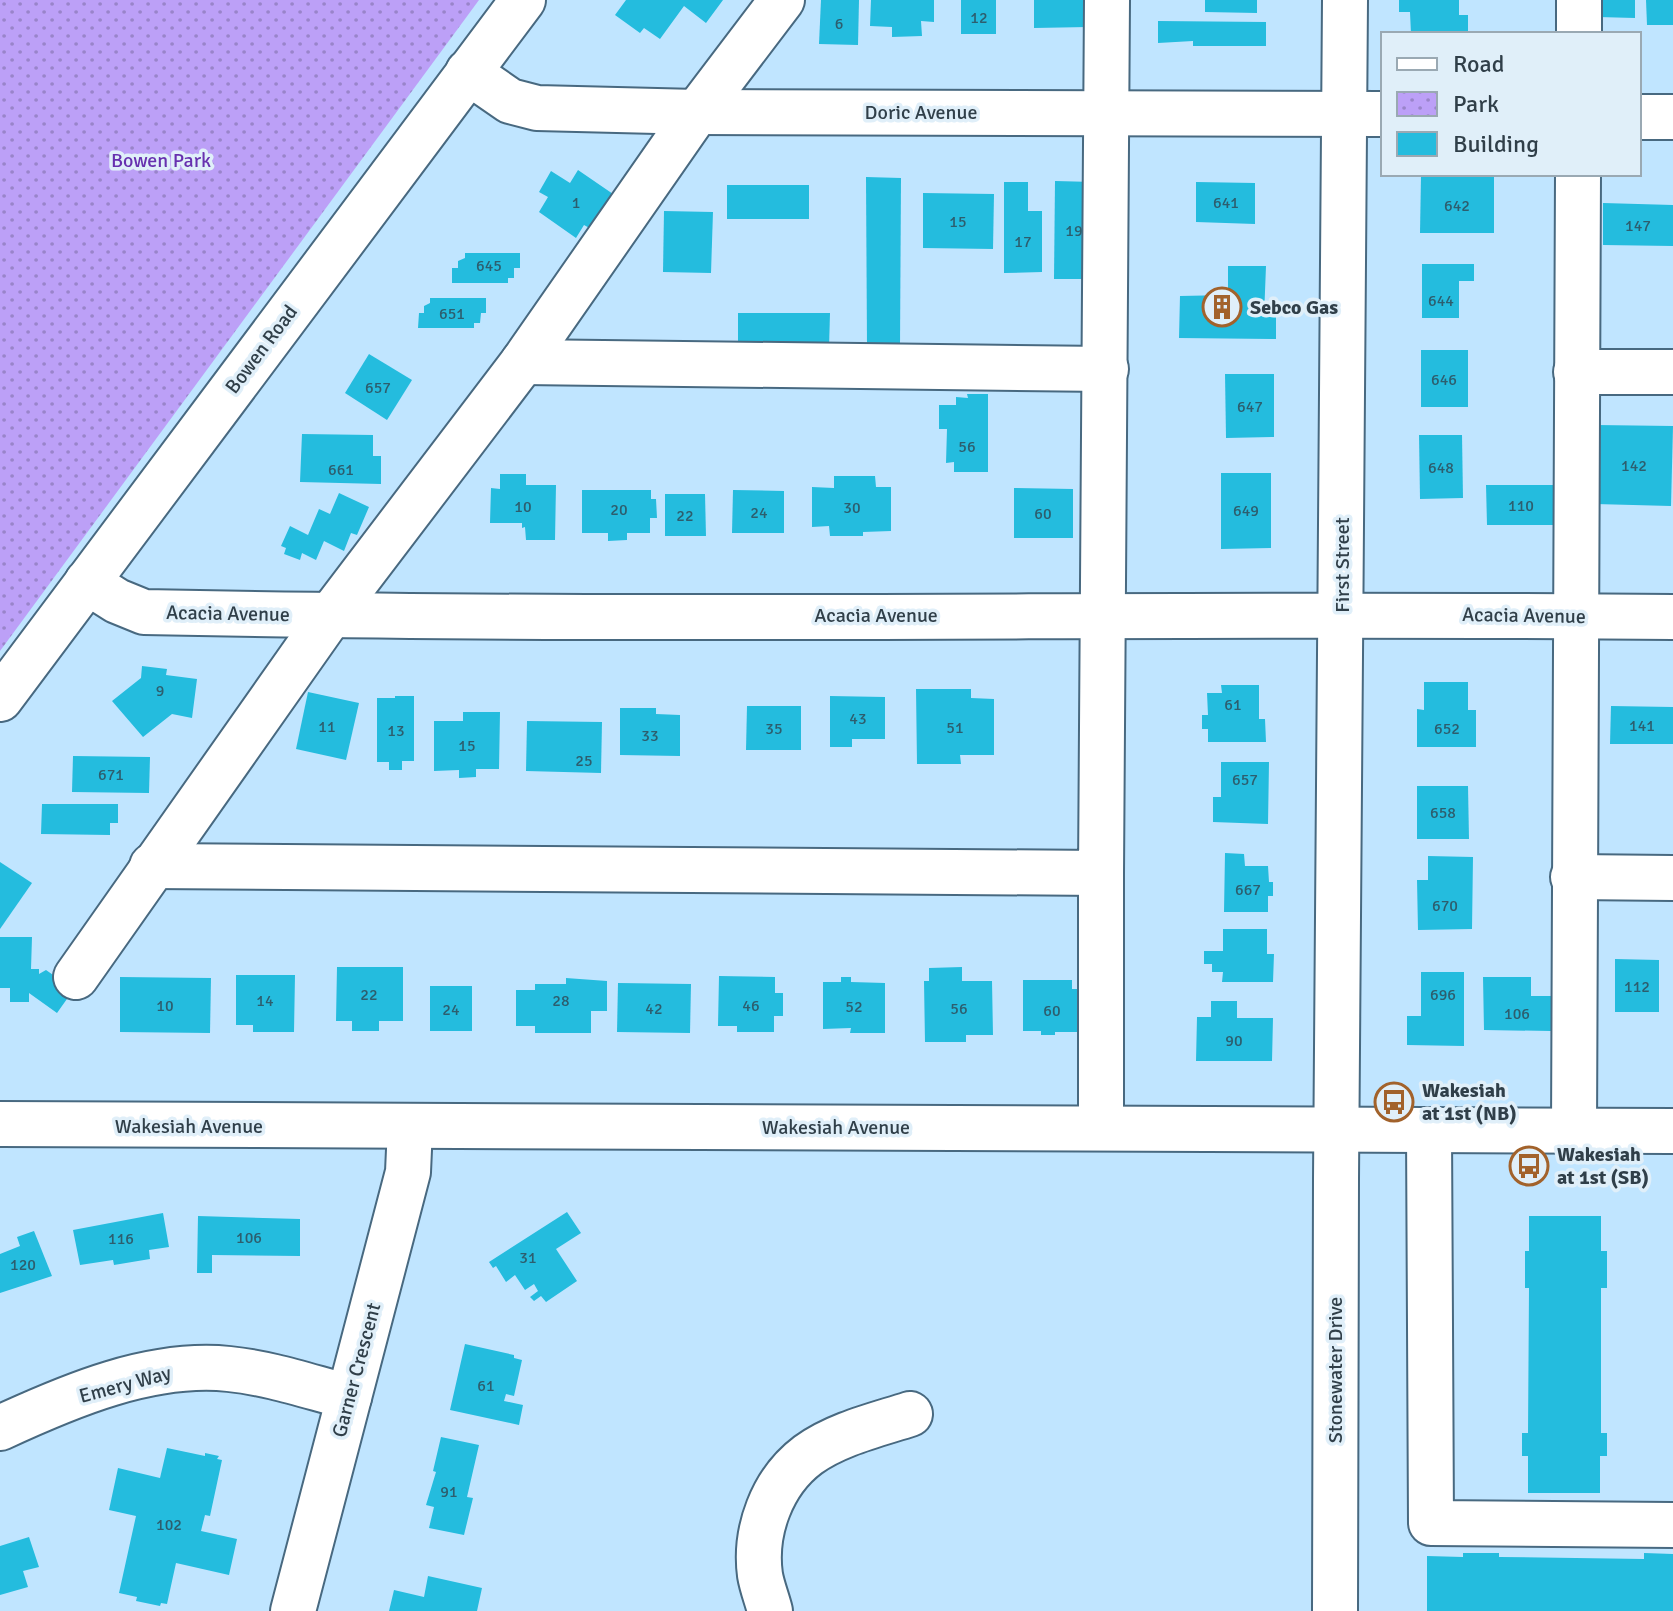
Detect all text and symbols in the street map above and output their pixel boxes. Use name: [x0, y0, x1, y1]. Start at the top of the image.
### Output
house number: 12: [970, 8, 988, 28]
house number: 6: [835, 14, 843, 34]
legend: [1381, 32, 1641, 176]
text: Road: [1453, 49, 1504, 79]
text: Park: [1453, 89, 1499, 119]
street label: Doric Avenue: [865, 100, 977, 125]
text: Building: [1453, 129, 1539, 159]
park label: Bowen Park: [111, 148, 211, 173]
house number: 1: [572, 193, 580, 213]
house number: 641: [1213, 193, 1239, 213]
house number: 642: [1444, 196, 1470, 216]
house number: 15: [949, 212, 967, 232]
house number: 147: [1625, 216, 1651, 236]
house number: 19: [1065, 221, 1083, 241]
house number: 17: [1014, 232, 1032, 252]
house number: 645: [476, 256, 502, 276]
building icon: Sebco Gas: [1201, 286, 1243, 328]
house number: 644: [1428, 291, 1454, 311]
place label: Sebco Gas: [1250, 295, 1338, 320]
street label: Bowen Road: [220, 300, 303, 399]
house number: 651: [439, 304, 465, 324]
house number: 646: [1431, 370, 1457, 390]
house number: 657: [365, 378, 391, 398]
house number: 647: [1237, 397, 1263, 417]
house number: 56: [958, 437, 976, 457]
house number: 142: [1621, 456, 1647, 476]
house number: 648: [1428, 458, 1454, 478]
house number: 661: [328, 460, 354, 480]
house number: 110: [1508, 496, 1534, 516]
house number: 10: [514, 497, 532, 517]
house number: 30: [843, 498, 861, 518]
house number: 20: [610, 500, 628, 520]
house number: 649: [1233, 501, 1259, 521]
house number: 24: [750, 503, 768, 523]
house number: 60: [1034, 504, 1052, 524]
house number: 22: [676, 506, 694, 526]
street label: First Street: [1330, 517, 1355, 613]
street label: Acacia Avenue: [166, 600, 290, 627]
street label: Acacia Avenue: [1462, 602, 1586, 629]
street label: Acacia Avenue: [814, 603, 938, 628]
house number: 9: [156, 681, 164, 701]
house number: 61: [1224, 695, 1242, 715]
house number: 43: [849, 709, 867, 729]
house number: 141: [1629, 716, 1655, 736]
house number: 11: [318, 717, 336, 737]
house number: 51: [946, 718, 964, 738]
house number: 35: [765, 719, 783, 739]
house number: 652: [1434, 719, 1460, 739]
house number: 13: [387, 721, 405, 741]
house number: 33: [641, 726, 659, 746]
house number: 15: [458, 736, 476, 756]
house number: 25: [575, 751, 593, 771]
house number: 671: [98, 765, 124, 785]
house number: 657: [1232, 770, 1258, 790]
house number: 658: [1430, 803, 1456, 823]
house number: 667: [1235, 880, 1261, 900]
house number: 670: [1432, 896, 1458, 916]
house number: 112: [1624, 977, 1650, 997]
house number: 22: [360, 985, 378, 1005]
house number: 696: [1430, 985, 1456, 1005]
house number: 14: [256, 991, 274, 1011]
house number: 28: [552, 991, 570, 1011]
house number: 10: [156, 996, 174, 1016]
house number: 46: [742, 996, 760, 1016]
house number: 52: [845, 997, 863, 1017]
house number: 42: [645, 999, 663, 1019]
house number: 56: [950, 999, 968, 1019]
house number: 24: [442, 1000, 460, 1020]
house number: 60: [1043, 1001, 1061, 1021]
house number: 106: [1504, 1004, 1530, 1024]
house number: 90: [1225, 1031, 1243, 1051]
place label: Wakesiah at 1st (NB): [1422, 1078, 1517, 1126]
bus stop icon: Wakesiah at 1st (NB): [1373, 1081, 1415, 1123]
street label: Wakesiah Avenue: [115, 1114, 263, 1139]
street label: Wakesiah Avenue: [762, 1115, 910, 1140]
place label: Wakesiah at 1st (SB): [1557, 1142, 1649, 1190]
bus stop icon: Wakesiah at 1st (SB): [1508, 1145, 1550, 1187]
house number: 106: [236, 1228, 262, 1248]
house number: 116: [108, 1229, 134, 1249]
house number: 31: [519, 1248, 537, 1268]
house number: 120: [10, 1255, 36, 1275]
street label: Stonewater Drive: [1323, 1297, 1348, 1443]
street label: Garner Crescent: [327, 1300, 386, 1440]
street label: Emery Way: [76, 1360, 175, 1409]
house number: 61: [477, 1376, 495, 1396]
house number: 91: [440, 1482, 458, 1502]
house number: 102: [156, 1515, 182, 1535]

